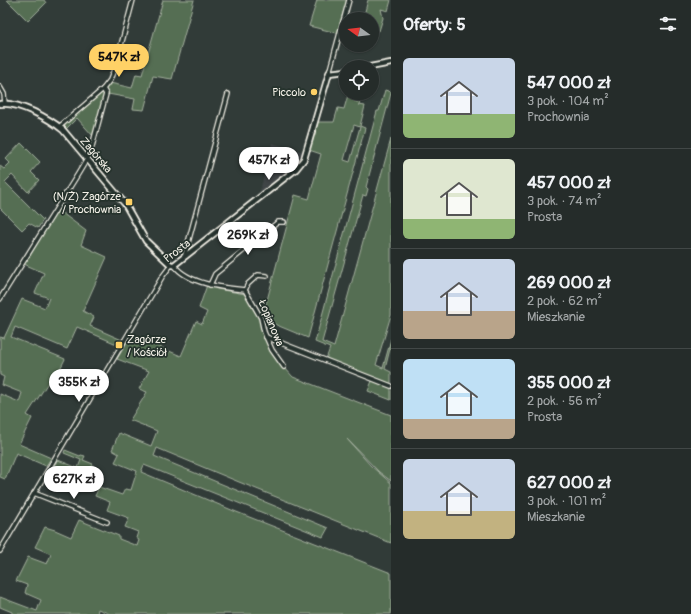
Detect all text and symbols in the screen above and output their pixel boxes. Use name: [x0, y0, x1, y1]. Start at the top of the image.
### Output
north arrow: [339, 12, 379, 52]
map controls: [339, 12, 379, 100]
icon: filters: [657, 13, 679, 35]
text: Oferty: 5: [403, 14, 466, 35]
pin: 547K zł: [82, 44, 156, 78]
text: 547K zł: [98, 49, 140, 65]
button: locate: [339, 60, 379, 100]
text: 547 000 zł: [527, 72, 610, 93]
icon: home: [435, 74, 483, 122]
place label: Piccolo: [272, 86, 306, 99]
marker: Piccolo: [309, 87, 319, 97]
text: 3 pok. · 104 m²: [527, 93, 609, 109]
text: Prochownia: [527, 109, 589, 125]
street label: Zagórska: [77, 134, 115, 176]
pin: 457K zł: [232, 147, 306, 181]
text: 457K zł: [248, 152, 290, 168]
text: 457 000 zł: [527, 172, 610, 193]
icon: home: [435, 175, 483, 223]
place label: (N/Ż) Zagórze / Prochownia: [53, 190, 122, 216]
text: 3 pok. · 74 m²: [527, 193, 602, 209]
marker: (N/Ż) Zagórze / Prochownia: [124, 197, 134, 207]
text: Prosta: [527, 209, 562, 225]
pin: 269K zł: [211, 222, 285, 256]
text: 269K zł: [227, 227, 269, 243]
street label: Prosta: [161, 237, 193, 265]
text: 269 000 zł: [527, 272, 610, 293]
icon: home: [435, 275, 483, 323]
text: 2 pok. · 62 m²: [527, 293, 602, 309]
street label: Łopianowa: [255, 297, 287, 348]
text: Mieszkanie: [527, 309, 585, 325]
place label: Zagórze / Kościół: [127, 333, 167, 359]
marker: Zagórze / Kościół: [114, 340, 124, 350]
pin: 355K zł: [42, 369, 116, 403]
text: 355 000 zł: [527, 372, 610, 393]
text: 355K zł: [58, 374, 100, 390]
icon: home: [435, 375, 483, 423]
text: 2 pok. · 56 m²: [527, 393, 602, 409]
text: Prosta: [527, 409, 562, 425]
pin: 627K zł: [37, 466, 111, 500]
text: 627K zł: [53, 471, 95, 487]
text: 627 000 zł: [527, 472, 611, 493]
icon: home: [435, 475, 483, 523]
text: 3 pok. · 101 m²: [527, 493, 606, 509]
text: Mieszkanie: [527, 509, 585, 525]

